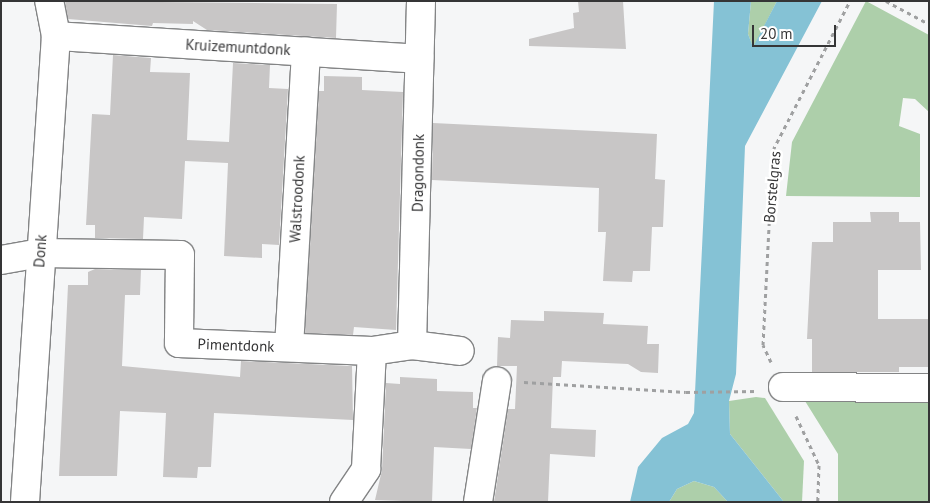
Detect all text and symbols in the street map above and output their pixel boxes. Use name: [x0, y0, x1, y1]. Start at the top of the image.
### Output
scale bar: [755, 15, 839, 47]
text: 20 m: [760, 24, 793, 43]
street label: Kruizemuntdonk: [185, 35, 291, 59]
street label: Dragondonk: [408, 134, 428, 212]
street label: Borstelgras: [760, 150, 784, 224]
street label: Walstroodonk: [286, 155, 308, 243]
street label: Donk: [30, 234, 50, 268]
street label: Pimentdonk: [197, 335, 275, 355]

